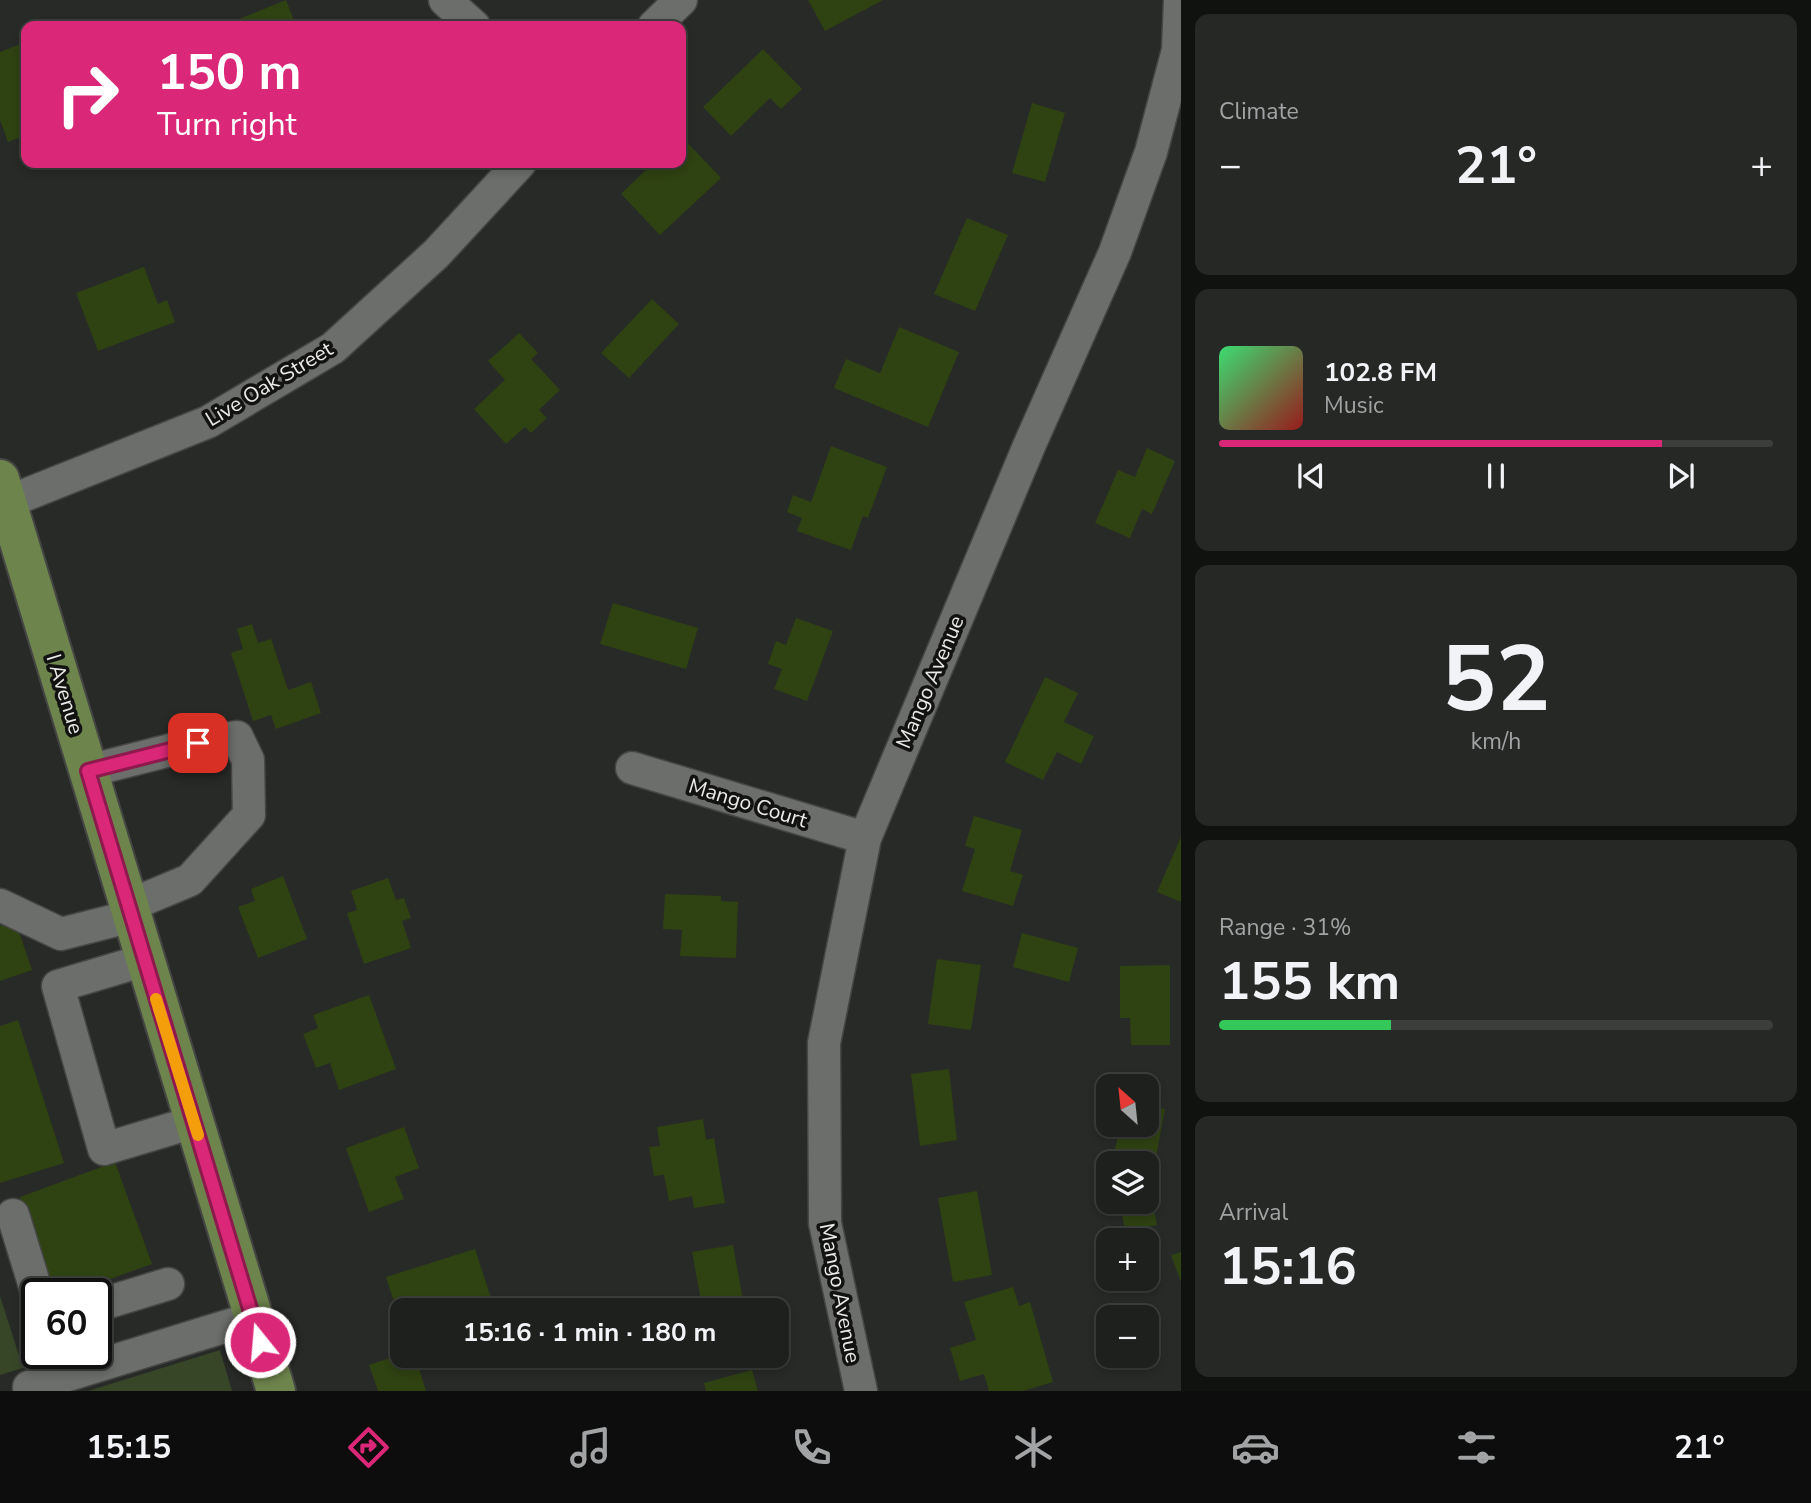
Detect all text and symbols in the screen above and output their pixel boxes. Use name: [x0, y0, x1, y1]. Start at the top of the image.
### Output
text: 150 m: [157, 39, 301, 106]
icon: right: [42, 49, 133, 140]
text: Climate: [1219, 96, 1299, 127]
text: Turn right: [157, 103, 297, 146]
text: 21°: [1455, 130, 1537, 201]
text: −: [1219, 140, 1242, 191]
text: +: [1750, 140, 1773, 191]
street label: Live Oak Street: [200, 335, 338, 433]
text: 102.8 FM: [1324, 355, 1437, 390]
text: Music: [1324, 390, 1384, 421]
icon: previous: [1292, 457, 1330, 495]
icon: pause: [1477, 457, 1515, 495]
icon: next: [1662, 457, 1700, 495]
street label: Mango Avenue: [889, 611, 971, 753]
text: 52: [1441, 618, 1551, 742]
street label: I Avenue: [40, 651, 90, 737]
pin: [168, 713, 228, 773]
icon: arrive: [179, 724, 217, 762]
text: km/h: [1471, 726, 1521, 757]
street label: Mango Court: [685, 772, 811, 835]
text: Range · 31%: [1219, 912, 1351, 943]
text: 155 km: [1219, 946, 1400, 1017]
north arrow: [1096, 1074, 1158, 1138]
map controls: [1096, 1074, 1159, 1368]
button: layers: [1096, 1151, 1159, 1214]
text: Arrival: [1219, 1197, 1288, 1228]
street label: Mango Avenue: [813, 1221, 867, 1365]
button: +: [1096, 1228, 1159, 1291]
text: 15:16: [1219, 1231, 1357, 1302]
speed limit sign: 60: [21, 1278, 112, 1369]
position arrow: [223, 1305, 297, 1379]
button: −: [1096, 1305, 1159, 1368]
text: 15:16 · 1 min · 180 m: [463, 1315, 716, 1350]
icon: directions: [344, 1423, 393, 1472]
icon: music: [566, 1423, 615, 1472]
icon: phone: [787, 1423, 836, 1472]
icon: climate: [1009, 1423, 1058, 1472]
icon: car: [1231, 1423, 1280, 1472]
icon: filters: [1452, 1423, 1501, 1472]
text: 15:15: [86, 1426, 171, 1469]
text: 21°: [1674, 1426, 1725, 1469]

